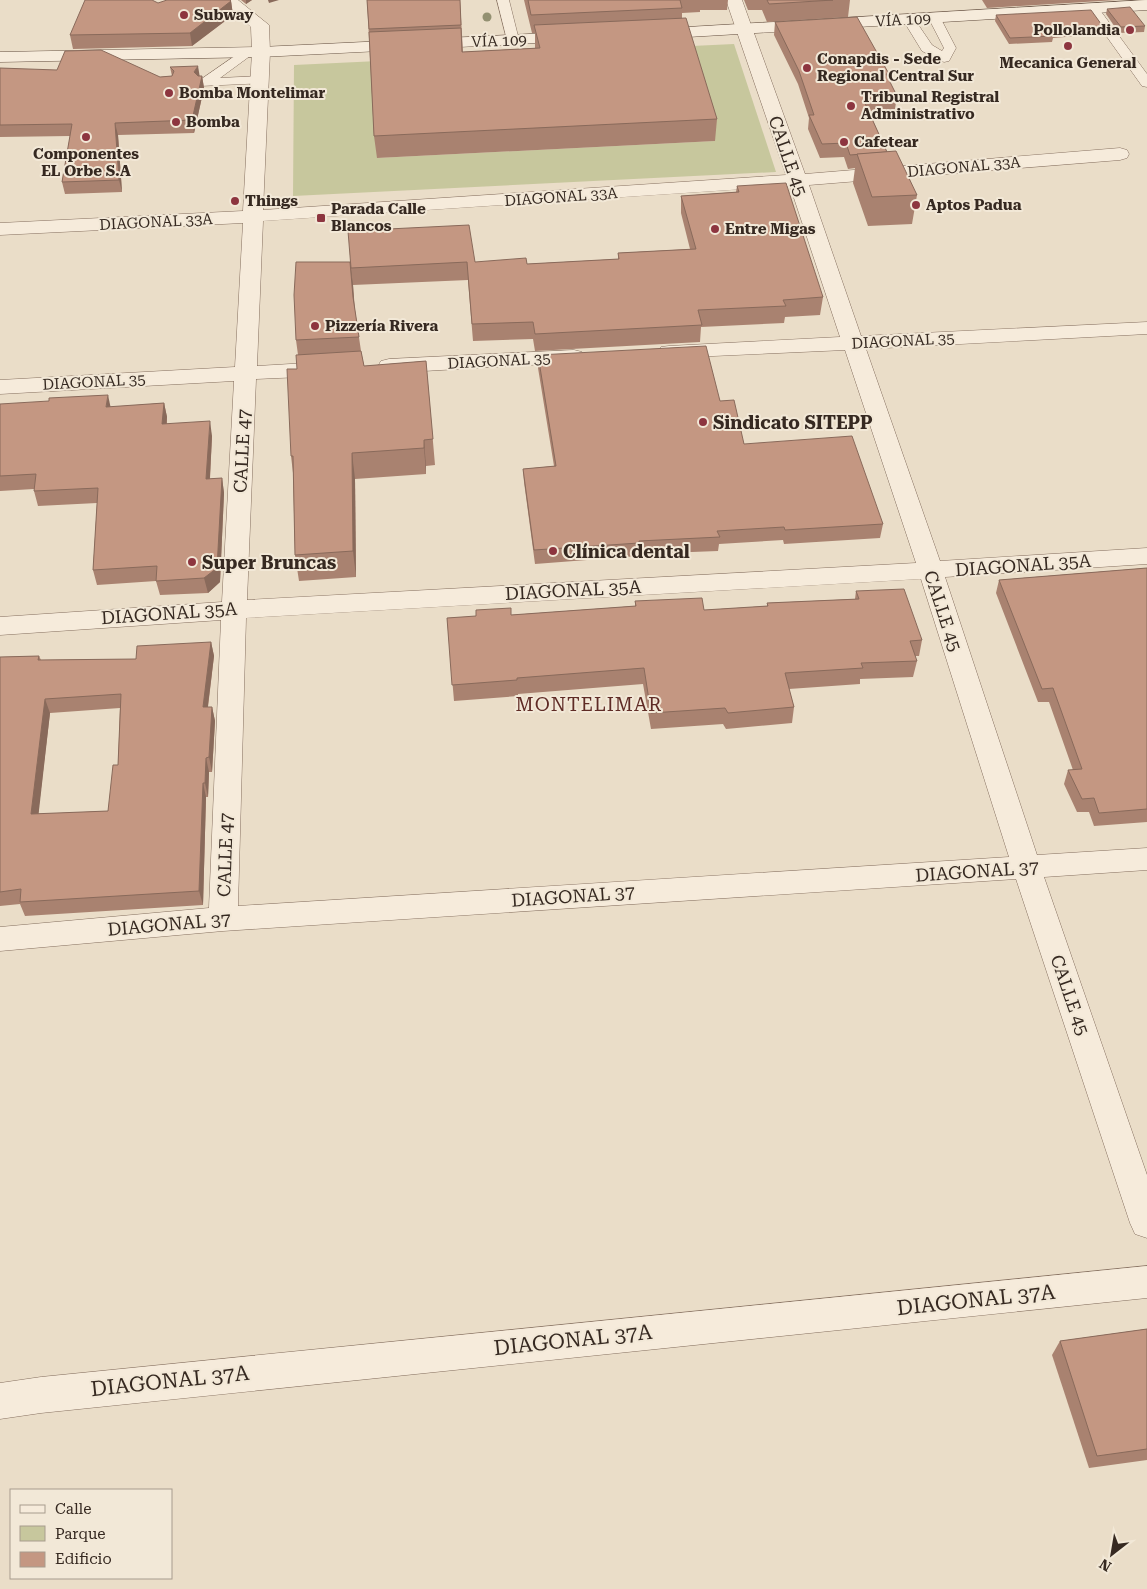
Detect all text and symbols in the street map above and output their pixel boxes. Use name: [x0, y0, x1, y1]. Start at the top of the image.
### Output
place label: Subway: [194, 6, 253, 24]
marker: Subway: [178, 9, 190, 21]
street label: VÍA 109: [875, 10, 931, 30]
place label: Pollolandia: [1033, 21, 1120, 39]
marker: Pollolandia: [1124, 24, 1136, 36]
street label: VÍA 109: [471, 31, 527, 51]
marker: Mecanica General: [1062, 40, 1074, 52]
place label: Conapdis - Sede Regional Central Sur: [817, 50, 974, 85]
place label: Mecanica General: [1000, 54, 1136, 72]
marker: Conapdis - Sede Regional Central Sur: [801, 62, 813, 74]
place label: Bomba Montelimar: [179, 84, 325, 102]
marker: Bomba Montelimar: [163, 87, 175, 99]
place label: Tribunal Registral Administrativo: [861, 88, 999, 123]
marker: Tribunal Registral Administrativo: [845, 100, 857, 112]
place label: Bomba: [186, 113, 240, 131]
street label: CALLE 45: [764, 113, 812, 199]
marker: Bomba: [170, 116, 182, 128]
marker: Componentes EL Orbe S.A: [80, 131, 92, 143]
place label: Cafetear: [854, 133, 919, 151]
marker: Cafetear: [838, 136, 850, 148]
place label: Componentes EL Orbe S.A: [33, 145, 139, 180]
street label: DIAGONAL 33A: [907, 153, 1022, 181]
street label: DIAGONAL 33A: [504, 184, 619, 210]
place label: Things: [245, 192, 298, 210]
marker: Things: [229, 195, 241, 207]
place label: Aptos Padua: [926, 196, 1022, 214]
marker: Aptos Padua: [910, 199, 922, 211]
place label: Parada Calle Blancos: [331, 200, 426, 235]
street label: DIAGONAL 33A: [99, 210, 214, 234]
marker: Parada Calle Blancos: [315, 212, 327, 224]
place label: Entre Migas: [725, 220, 816, 238]
marker: Entre Migas: [709, 223, 721, 235]
place label: Pizzería Rivera: [325, 317, 438, 335]
marker: Pizzería Rivera: [309, 320, 321, 332]
street label: DIAGONAL 35: [851, 329, 955, 353]
street label: DIAGONAL 35: [447, 349, 551, 373]
street label: DIAGONAL 35: [42, 370, 146, 394]
street label: CALLE 47: [229, 408, 255, 494]
place label: Sindicato SITEPP: [713, 412, 873, 433]
marker: Sindicato SITEPP: [697, 416, 709, 428]
place label: Clínica dental: [563, 541, 690, 562]
marker: Clínica dental: [547, 545, 559, 557]
street label: DIAGONAL 35A: [954, 550, 1092, 580]
place label: Super Bruncas: [202, 552, 336, 573]
marker: Super Bruncas: [186, 556, 198, 568]
street label: CALLE 45: [920, 568, 966, 654]
street label: DIAGONAL 35A: [504, 576, 642, 604]
street label: DIAGONAL 35A: [100, 598, 238, 628]
district label: MONTELIMAR: [516, 693, 662, 716]
street label: CALLE 47: [213, 813, 237, 897]
street label: DIAGONAL 37: [914, 856, 1040, 886]
street label: DIAGONAL 37: [510, 881, 636, 911]
street label: DIAGONAL 37: [106, 908, 232, 940]
street label: CALLE 45: [1046, 952, 1094, 1038]
street label: DIAGONAL 37A: [896, 1280, 1057, 1320]
street label: DIAGONAL 37A: [493, 1320, 654, 1360]
street label: DIAGONAL 37A: [90, 1361, 251, 1401]
legend: [10, 1489, 172, 1579]
text: Calle: [55, 1500, 91, 1518]
text: Parque: [55, 1525, 106, 1543]
north arrow: [1087, 1529, 1137, 1579]
text: Edificio: [55, 1550, 112, 1568]
text: N: [1096, 1555, 1114, 1575]

